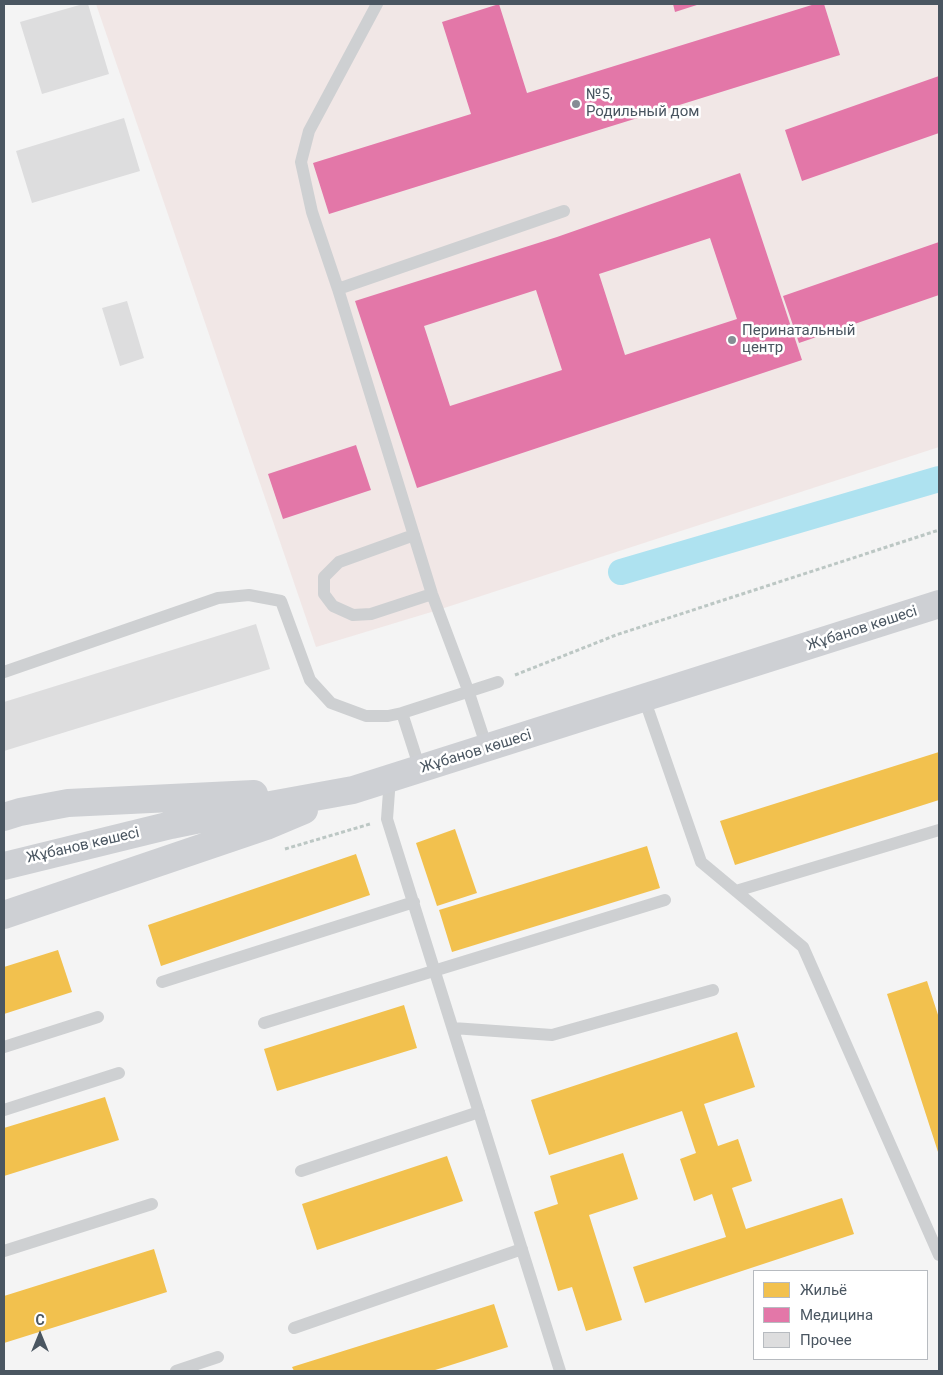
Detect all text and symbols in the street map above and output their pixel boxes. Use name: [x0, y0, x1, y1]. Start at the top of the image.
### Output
place label: №5, Родильный дом: [586, 86, 699, 121]
marker: №5, Родильный дом: [570, 98, 582, 110]
place label: Перинатальный центр: [742, 322, 855, 357]
marker: Перинатальный центр: [726, 334, 738, 346]
street label: Жұбанов көшесі: [804, 603, 920, 655]
street label: Жұбанов көшесі: [418, 727, 534, 777]
street label: Жұбанов көшесі: [25, 824, 141, 868]
legend: [753, 1270, 928, 1360]
text: Жильё: [800, 1281, 847, 1299]
text: Медицина: [800, 1306, 873, 1324]
north arrow: [15, 1310, 65, 1360]
text: С: [35, 1312, 45, 1328]
text: Прочее: [800, 1331, 852, 1349]

